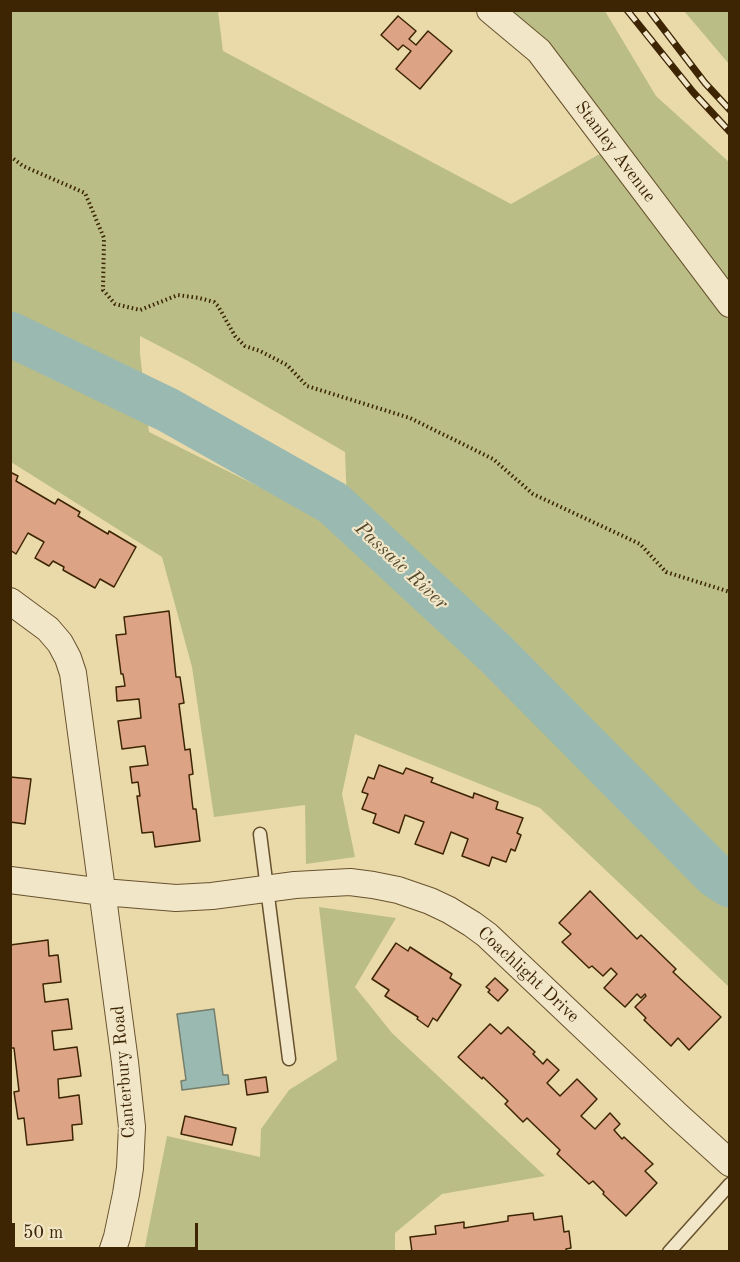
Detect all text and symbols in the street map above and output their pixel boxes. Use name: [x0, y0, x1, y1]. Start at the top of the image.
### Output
street label: Stanley Avenue: [570, 97, 660, 207]
water label: Passaic River: [349, 517, 453, 615]
street label: Coachlight Drive: [473, 922, 583, 1028]
street label: Canterbury Road: [107, 1005, 141, 1139]
scale bar: [15, 1211, 201, 1249]
text: 50 m: [23, 1224, 63, 1242]

